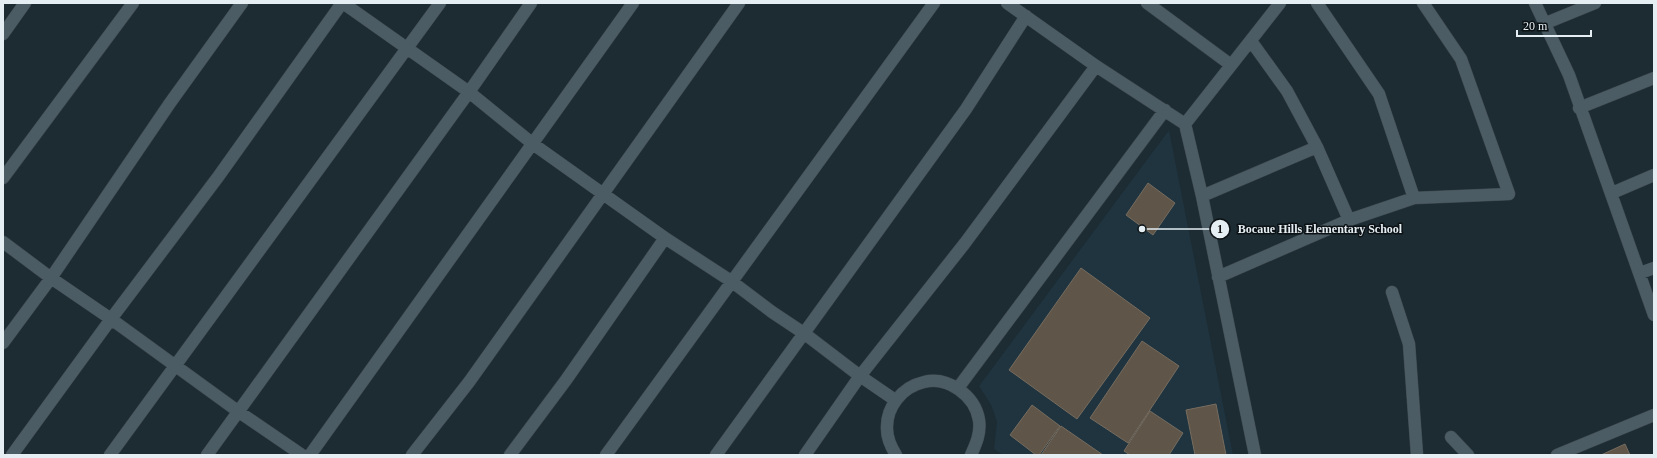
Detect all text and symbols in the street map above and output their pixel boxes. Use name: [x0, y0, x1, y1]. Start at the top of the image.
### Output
scale bar: [1517, 12, 1591, 38]
text: 20 m: [1523, 19, 1548, 33]
callout: Bocaue Hills Elementary School: [1210, 217, 1410, 241]
text: 1: [1217, 222, 1223, 236]
text: Bocaue Hills Elementary School: [1238, 222, 1403, 236]

